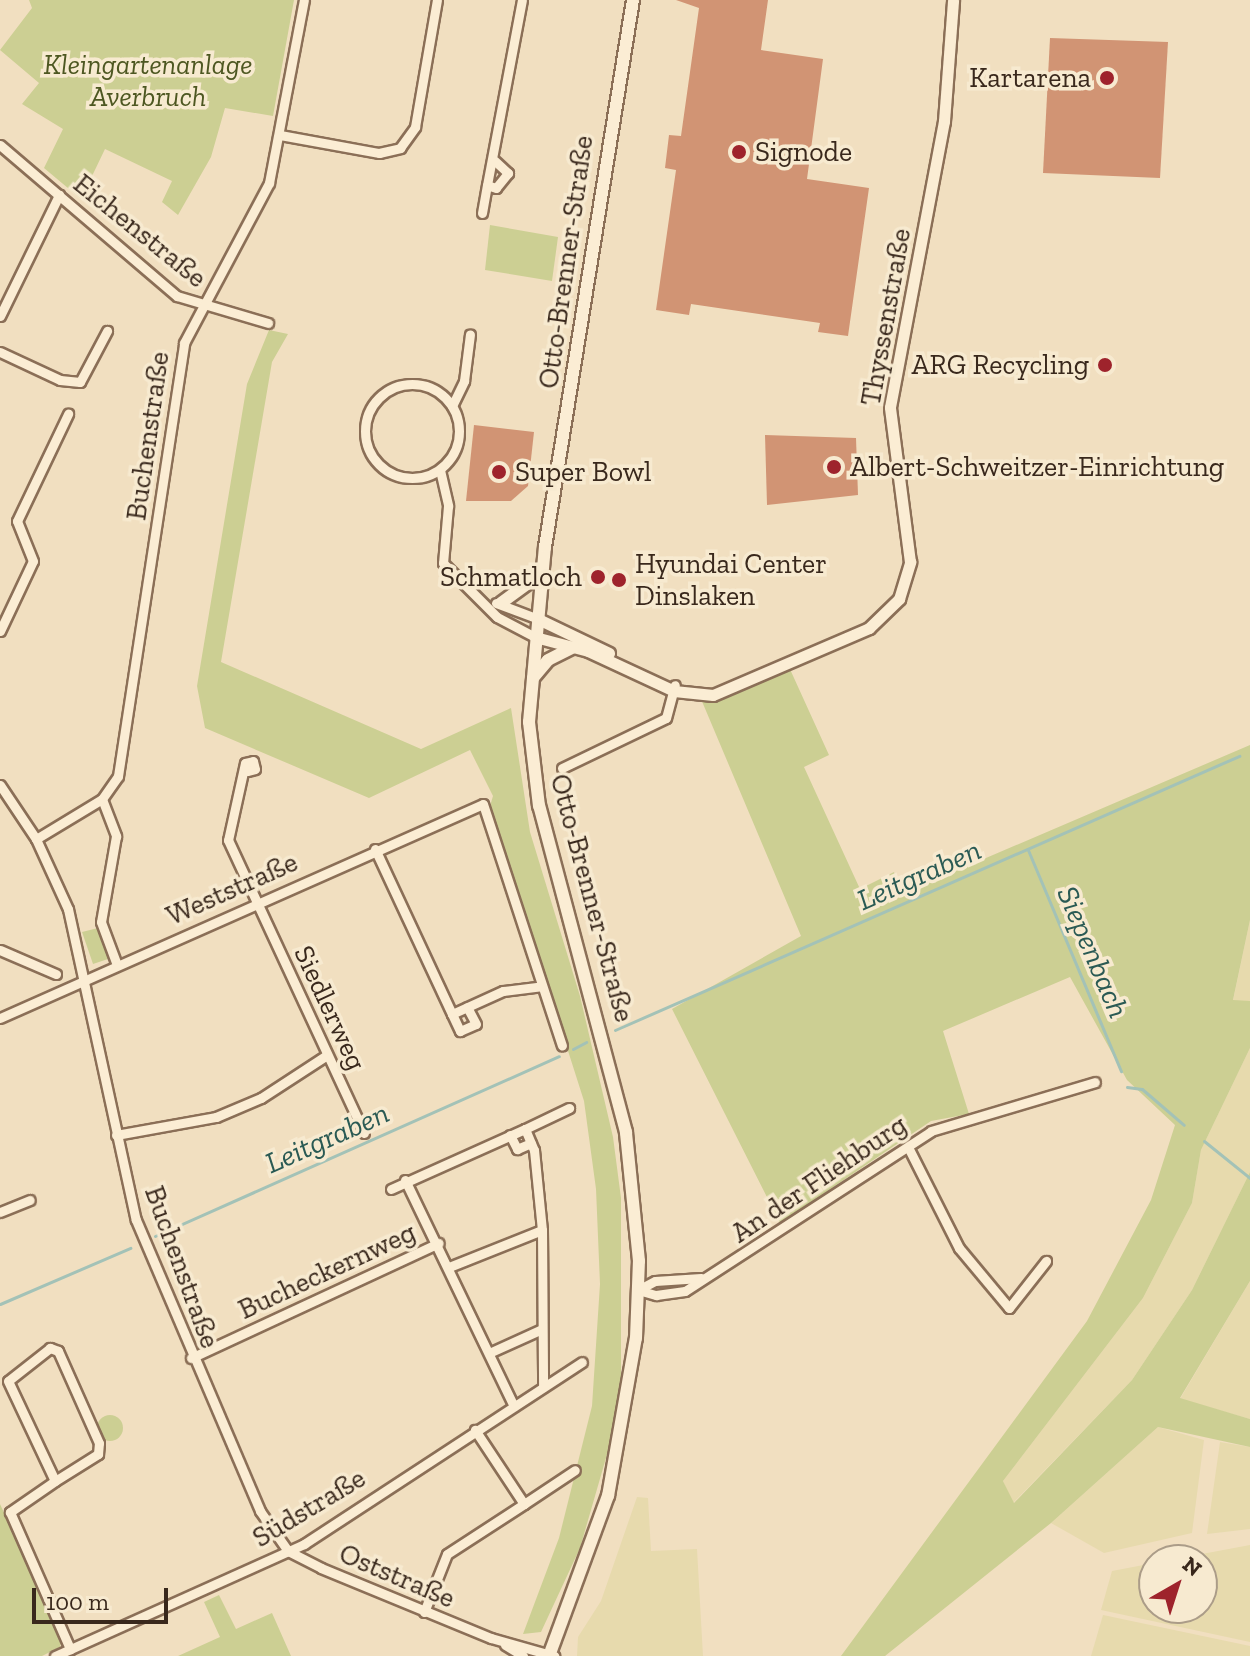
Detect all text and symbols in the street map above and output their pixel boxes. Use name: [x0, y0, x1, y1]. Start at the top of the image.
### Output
park label: Kleingartenanlage Averbruch: [44, 48, 252, 114]
place label: Kartarena: [969, 61, 1091, 95]
marker: Kartarena: [1098, 69, 1116, 87]
street label: Otto-Brenner-Straße: [532, 133, 600, 391]
place label: Signode: [755, 135, 852, 169]
marker: Signode: [730, 143, 748, 161]
street label: Eichenstraße: [67, 167, 213, 295]
street label: Thyssenstraße: [854, 226, 918, 408]
place label: ARG Recycling: [911, 348, 1089, 382]
street label: Buchenstraße: [120, 350, 176, 522]
marker: ARG Recycling: [1096, 356, 1114, 374]
place label: Albert-Schweitzer-Einrichtung: [850, 450, 1224, 484]
place label: Super Bowl: [515, 455, 652, 489]
marker: Albert-Schweitzer-Einrichtung: [825, 458, 843, 476]
marker: Super Bowl: [490, 463, 508, 481]
place label: Hyundai Center Dinslaken: [635, 547, 827, 613]
place label: Schmatloch: [440, 560, 582, 594]
marker: Schmatloch: [589, 568, 607, 586]
marker: Hyundai Center Dinslaken: [610, 571, 628, 589]
street label: Otto-Brenner-Straße: [543, 770, 641, 1026]
water label: Leitgraben: [852, 832, 986, 918]
street label: Weststraße: [161, 845, 303, 933]
water label: Siepenbach: [1049, 881, 1137, 1023]
street label: Siedlerweg: [287, 940, 373, 1076]
water label: Leitgraben: [260, 1095, 394, 1181]
street label: An der Fliehburg: [725, 1108, 913, 1250]
street label: Buchenstraße: [137, 1181, 227, 1353]
street label: Bucheckernweg: [233, 1215, 421, 1327]
street label: Südstraße: [247, 1461, 371, 1555]
street label: Oststraße: [334, 1537, 460, 1615]
north arrow: [1138, 1544, 1218, 1624]
text: N: [1177, 1551, 1207, 1582]
scale bar: [36, 1572, 172, 1622]
text: 100 m: [46, 1587, 109, 1616]

